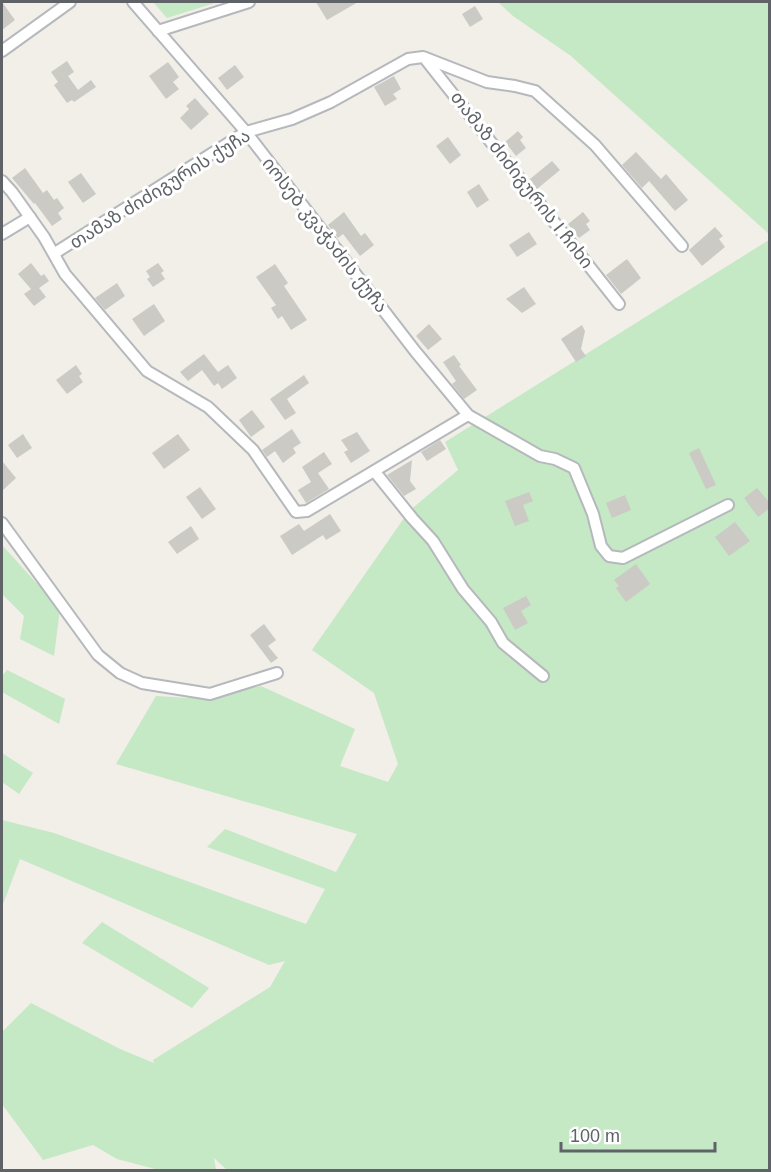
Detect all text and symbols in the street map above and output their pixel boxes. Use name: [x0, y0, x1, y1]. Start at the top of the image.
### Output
street label: თამაზ ძიძიგურის I ჩიხი: [446, 88, 597, 273]
street label: თამაზ ძიძიგურის ქუჩა: [66, 125, 254, 254]
street label: იოსებ კვაჭაძის ქუჩა: [257, 153, 392, 317]
scale bar: [561, 1115, 716, 1153]
text: 100 m: [570, 1126, 620, 1146]

